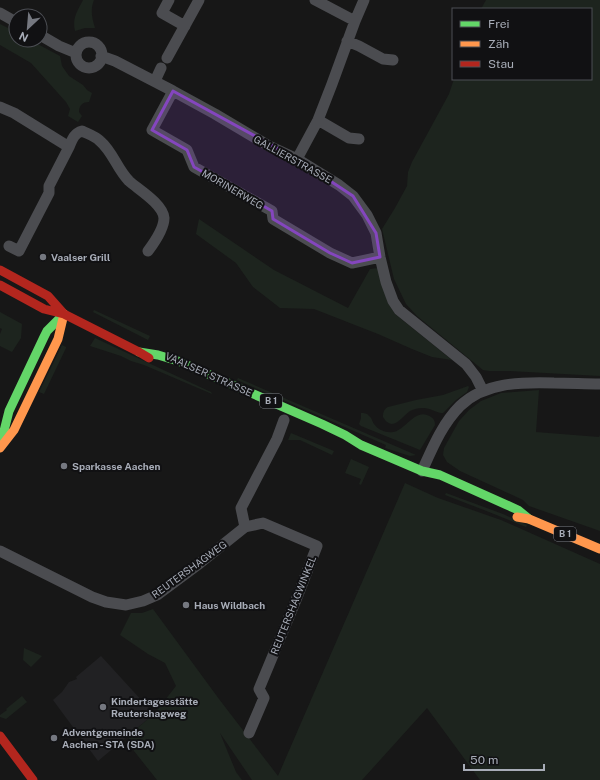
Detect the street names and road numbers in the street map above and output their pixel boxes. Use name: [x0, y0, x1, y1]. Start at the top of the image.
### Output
street label: GALLIERSTRASSE: [252, 133, 334, 185]
street label: MORINERWEG: [200, 167, 266, 211]
street label: VAALSER STRASSE: [164, 349, 254, 399]
road number: B 1: [260, 394, 282, 408]
road number: B 1: [554, 527, 576, 541]
street label: REUTERSHAGWEG: [149, 538, 229, 600]
street label: REUTERSHAGWINKEL: [268, 554, 318, 656]

